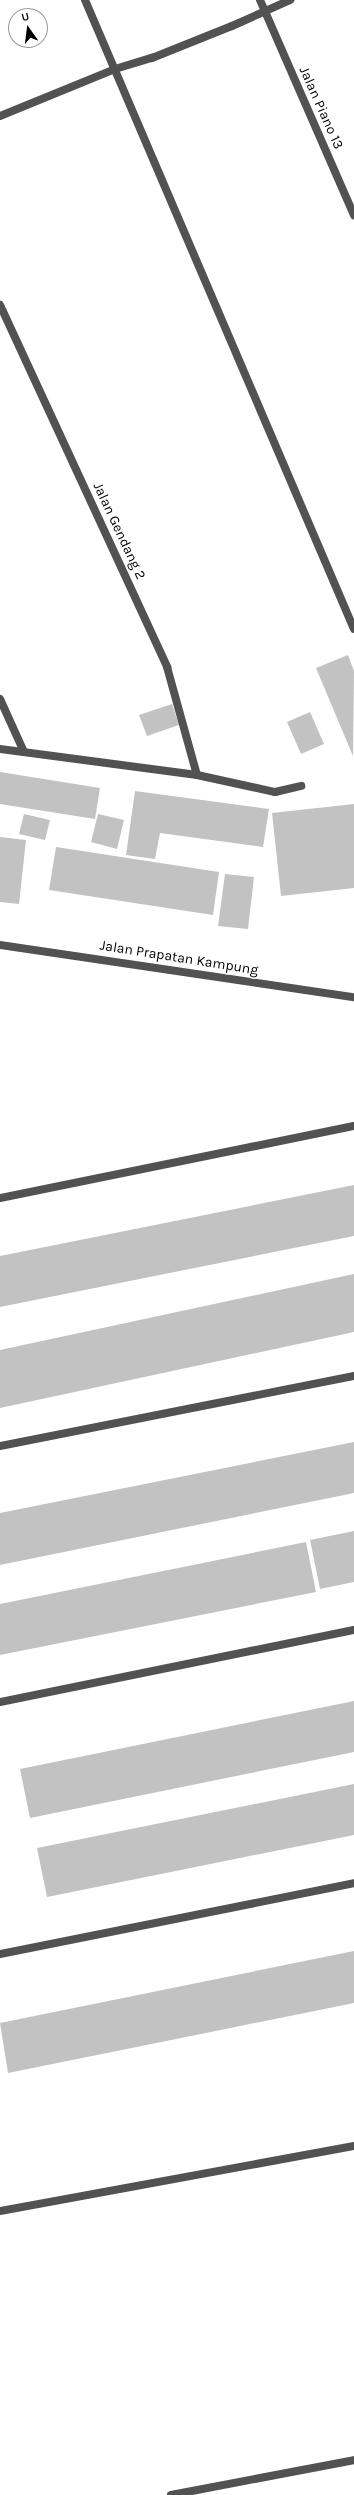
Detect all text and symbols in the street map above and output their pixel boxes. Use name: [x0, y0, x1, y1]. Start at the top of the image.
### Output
north arrow: [8, 8, 48, 48]
text: U: [20, 10, 30, 24]
street label: Jalan Piano 13: [295, 64, 347, 152]
street label: Jalan Gendang 2: [89, 480, 149, 582]
street label: Jalan Prapatan Kampung: [99, 937, 259, 979]

